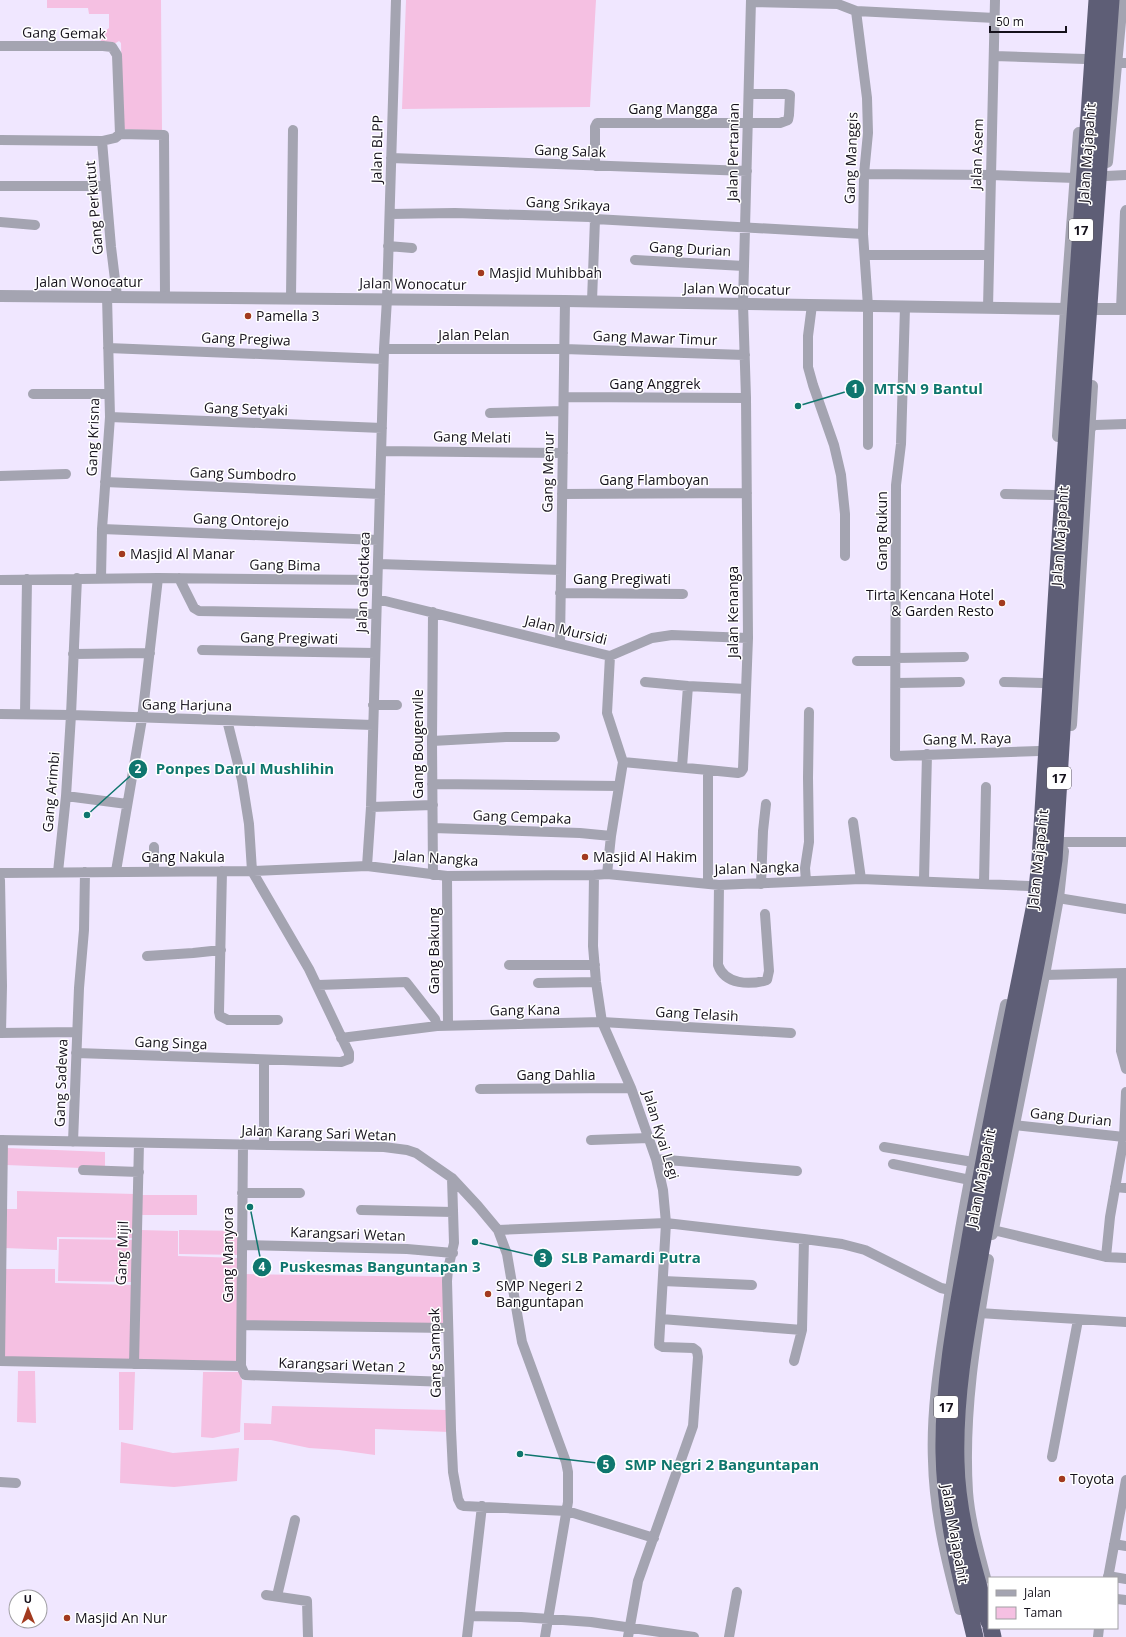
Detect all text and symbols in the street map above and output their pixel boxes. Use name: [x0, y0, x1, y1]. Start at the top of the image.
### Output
scale bar: [990, 8, 1066, 34]
text: 50 m: [996, 13, 1024, 30]
street label: Gang Gemak: [22, 22, 107, 43]
street label: Gang Mangga: [628, 99, 718, 118]
street label: Jalan Majapahit: [1073, 102, 1099, 206]
street label: Jalan Pertanian: [722, 103, 743, 203]
street label: Gang Manggis: [839, 111, 862, 204]
street label: Jalan BLPP: [366, 115, 387, 185]
street label: Jalan Asem: [966, 118, 987, 192]
street label: Gang Salak: [534, 140, 607, 161]
street label: Gang Perkutut: [80, 160, 107, 256]
street label: Gang Srikaya: [525, 192, 611, 215]
road number: 17: [1069, 219, 1093, 241]
street label: Gang Durian: [649, 237, 732, 260]
place label: Masjid Muhibbah: [489, 263, 602, 282]
marker: Masjid Muhibbah: [476, 268, 486, 278]
street label: Jalan Wonocatur: [33, 272, 143, 291]
street label: Jalan Wonocatur: [357, 273, 467, 294]
street label: Jalan Wonocatur: [681, 278, 791, 299]
place label: Pamella 3: [256, 306, 320, 325]
marker: Pamella 3: [243, 311, 253, 321]
street label: Jalan Pelan: [436, 325, 510, 344]
street label: Gang Mawar Timur: [592, 326, 718, 349]
street label: Gang Pregiwa: [201, 327, 291, 350]
street label: Gang Anggrek: [609, 374, 701, 393]
callout: MTSN 9 Bantul: [845, 375, 991, 402]
text: MTSN 9 Bantul: [873, 378, 983, 398]
text: 1: [852, 380, 858, 397]
street label: Gang Krisna: [82, 397, 103, 477]
street label: Gang Setyaki: [204, 398, 288, 419]
street label: Gang Melati: [433, 426, 511, 447]
street label: Gang Menur: [537, 431, 558, 513]
street label: Gang Sumbodro: [189, 462, 297, 485]
street label: Gang Flamboyan: [599, 470, 709, 489]
street label: Jalan Majapahit: [1046, 485, 1072, 589]
street label: Gang Rukun: [872, 491, 891, 571]
street label: Gang Ontorejo: [193, 508, 289, 531]
street label: Jalan Gatotkaca: [351, 531, 374, 635]
place label: Masjid Al Manar: [130, 544, 235, 563]
marker: Masjid Al Manar: [117, 549, 127, 559]
street label: Gang Bima: [249, 554, 321, 575]
street label: Jalan Kenanga: [723, 566, 742, 660]
street label: Gang Pregiwati: [573, 569, 671, 588]
place label: Tirta Kencana Hotel & Garden Resto: [866, 585, 994, 620]
marker: Tirta Kencana Hotel & Garden Resto: [997, 598, 1007, 608]
street label: Jalan Mursidi: [521, 610, 609, 649]
street label: Gang Pregiwati: [240, 627, 338, 648]
street label: Gang Bougenvile: [408, 689, 427, 799]
street label: Gang Harjuna: [142, 694, 232, 715]
street label: Gang M. Raya: [922, 728, 1012, 749]
street label: Gang Arimbi: [38, 751, 63, 833]
callout: Ponpes Darul Mushlihin: [128, 756, 343, 783]
text: Ponpes Darul Mushlihin: [156, 758, 334, 778]
text: 2: [135, 760, 142, 777]
road number: 17: [1047, 767, 1071, 789]
street label: Gang Cempaka: [472, 805, 572, 828]
street label: Jalan Majapahit: [1023, 808, 1052, 912]
street label: Jalan Nangka: [391, 845, 479, 870]
street label: Gang Nakula: [141, 847, 225, 866]
place label: Masjid Al Hakim: [593, 847, 697, 866]
marker: Masjid Al Hakim: [580, 852, 590, 862]
street label: Jalan Nangka: [712, 857, 800, 879]
street label: Gang Bakung: [424, 907, 443, 994]
street label: Gang Kana: [490, 999, 560, 1020]
street label: Gang Telasih: [655, 1002, 739, 1025]
street label: Gang Singa: [134, 1032, 208, 1053]
street label: Gang Sadewa: [49, 1039, 72, 1127]
street label: Gang Dahlia: [516, 1065, 596, 1084]
street label: Jalan Kyai Legi: [638, 1086, 684, 1182]
street label: Gang Durian: [1029, 1103, 1113, 1130]
street label: Jalan Karang Sari Wetan: [239, 1120, 397, 1145]
street label: Jalan Majapahit: [961, 1127, 999, 1231]
street label: Gang Manyora: [218, 1207, 237, 1303]
street label: Gang Mijil: [111, 1220, 132, 1286]
street label: Karangsari Wetan: [290, 1222, 406, 1245]
callout: SLB Pamardi Putra: [533, 1245, 709, 1272]
text: SLB Pamardi Putra: [561, 1247, 701, 1267]
text: 3: [540, 1249, 547, 1266]
callout: Puskesmas Banguntapan 3: [252, 1253, 489, 1280]
text: Puskesmas Banguntapan 3: [279, 1256, 481, 1276]
text: 4: [259, 1258, 266, 1275]
place label: SMP Negeri 2 Banguntapan: [496, 1276, 584, 1311]
marker: SMP Negeri 2 Banguntapan: [483, 1289, 493, 1299]
street label: Gang Sampak: [424, 1307, 445, 1398]
street label: Karangsari Wetan 2: [278, 1353, 406, 1376]
road number: 17: [934, 1396, 958, 1418]
callout: SMP Negri 2 Banguntapan: [596, 1451, 827, 1478]
text: SMP Negri 2 Banguntapan: [625, 1454, 819, 1474]
text: 5: [603, 1456, 610, 1473]
place label: Toyota: [1070, 1469, 1114, 1488]
marker: Toyota: [1057, 1474, 1067, 1484]
street label: Jalan Majapahit: [937, 1481, 974, 1585]
legend: [988, 1577, 1118, 1629]
text: Jalan: [1023, 1584, 1051, 1601]
north arrow: [8, 1589, 48, 1629]
text: U: [24, 1591, 32, 1606]
text: Taman: [1024, 1604, 1062, 1621]
place label: Masjid An Nur: [75, 1608, 168, 1627]
marker: Masjid An Nur: [62, 1613, 72, 1623]

